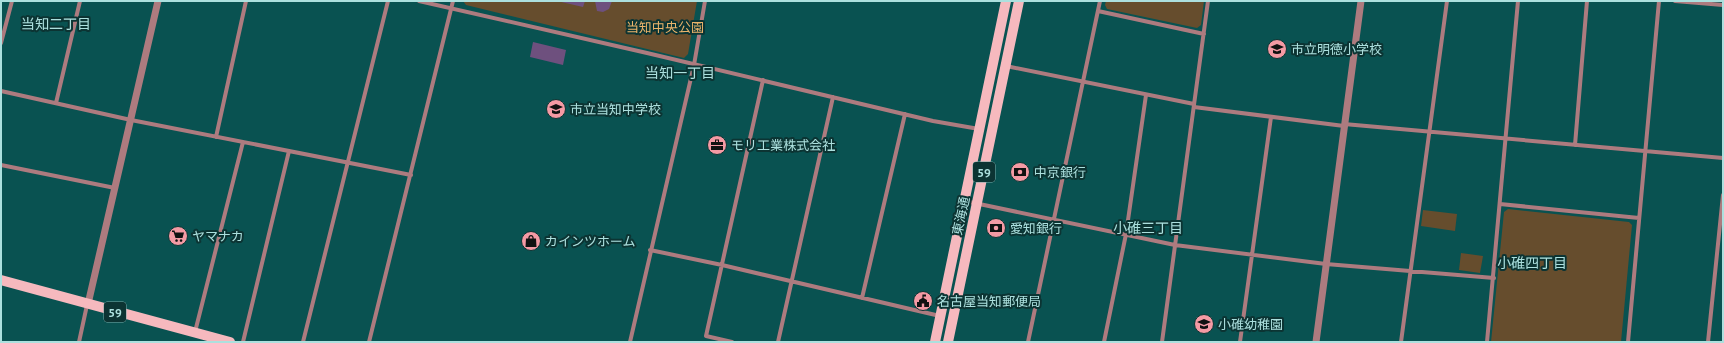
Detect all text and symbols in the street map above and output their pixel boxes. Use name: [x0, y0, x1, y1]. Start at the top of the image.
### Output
district label: 当知二丁目: [21, 15, 91, 33]
park label: 当知中央公園: [626, 19, 704, 36]
school or university icon: 市立明徳小学校: [1266, 38, 1288, 60]
place label: 市立明徳小学校: [1291, 41, 1382, 58]
district label: 当知一丁目: [645, 64, 715, 82]
school or university icon: 市立当知中学校: [545, 98, 567, 120]
place label: 市立当知中学校: [570, 101, 661, 118]
office icon: モリ工業株式会社: [706, 134, 728, 156]
place label: モリ工業株式会社: [731, 137, 835, 154]
bank icon: 中京銀行: [1009, 161, 1031, 183]
road number: 59: [973, 162, 995, 182]
place label: 中京銀行: [1034, 164, 1086, 181]
street label: 東海通: [949, 195, 973, 237]
bank icon: 愛知銀行: [985, 217, 1007, 239]
district label: 小碓三丁目: [1113, 219, 1183, 237]
place label: 愛知銀行: [1010, 220, 1062, 237]
supermarket icon: ヤマナカ: [167, 225, 189, 247]
place label: ヤマナカ: [192, 228, 244, 245]
shop icon: カインツホーム: [520, 230, 542, 252]
place label: カインツホーム: [545, 233, 636, 250]
district label: 小碓四丁目: [1497, 254, 1567, 272]
public building icon: 名古屋当知郵便局: [912, 290, 934, 312]
place label: 名古屋当知郵便局: [937, 293, 1041, 310]
road number: 59: [104, 302, 126, 322]
school or university icon: 小碓幼稚園: [1193, 313, 1215, 335]
place label: 小碓幼稚園: [1218, 316, 1283, 333]

